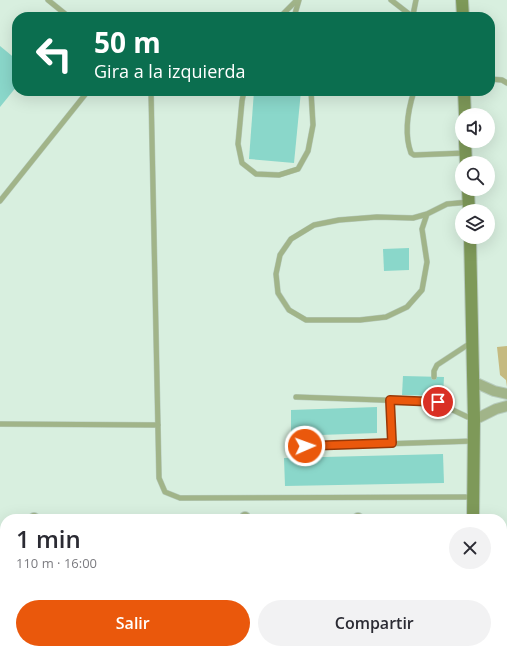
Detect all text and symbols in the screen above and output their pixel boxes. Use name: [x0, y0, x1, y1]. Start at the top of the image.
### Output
text: 50 m: [94, 23, 161, 61]
icon: left: [28, 28, 80, 80]
text: Gira a la izquierda: [94, 59, 246, 83]
map controls: [455, 108, 495, 244]
button: sound: [455, 108, 495, 148]
button: search: [455, 156, 495, 196]
button: layers: [455, 204, 495, 244]
pin: [421, 385, 455, 419]
icon: arrive: [427, 391, 449, 413]
position arrow: [284, 425, 326, 467]
text: 1 min: [16, 522, 81, 555]
button: close: [449, 527, 491, 569]
text: 110 m · 16:00: [16, 554, 97, 572]
button: Salir: [16, 600, 250, 646]
button: Compartir: [258, 600, 491, 646]

